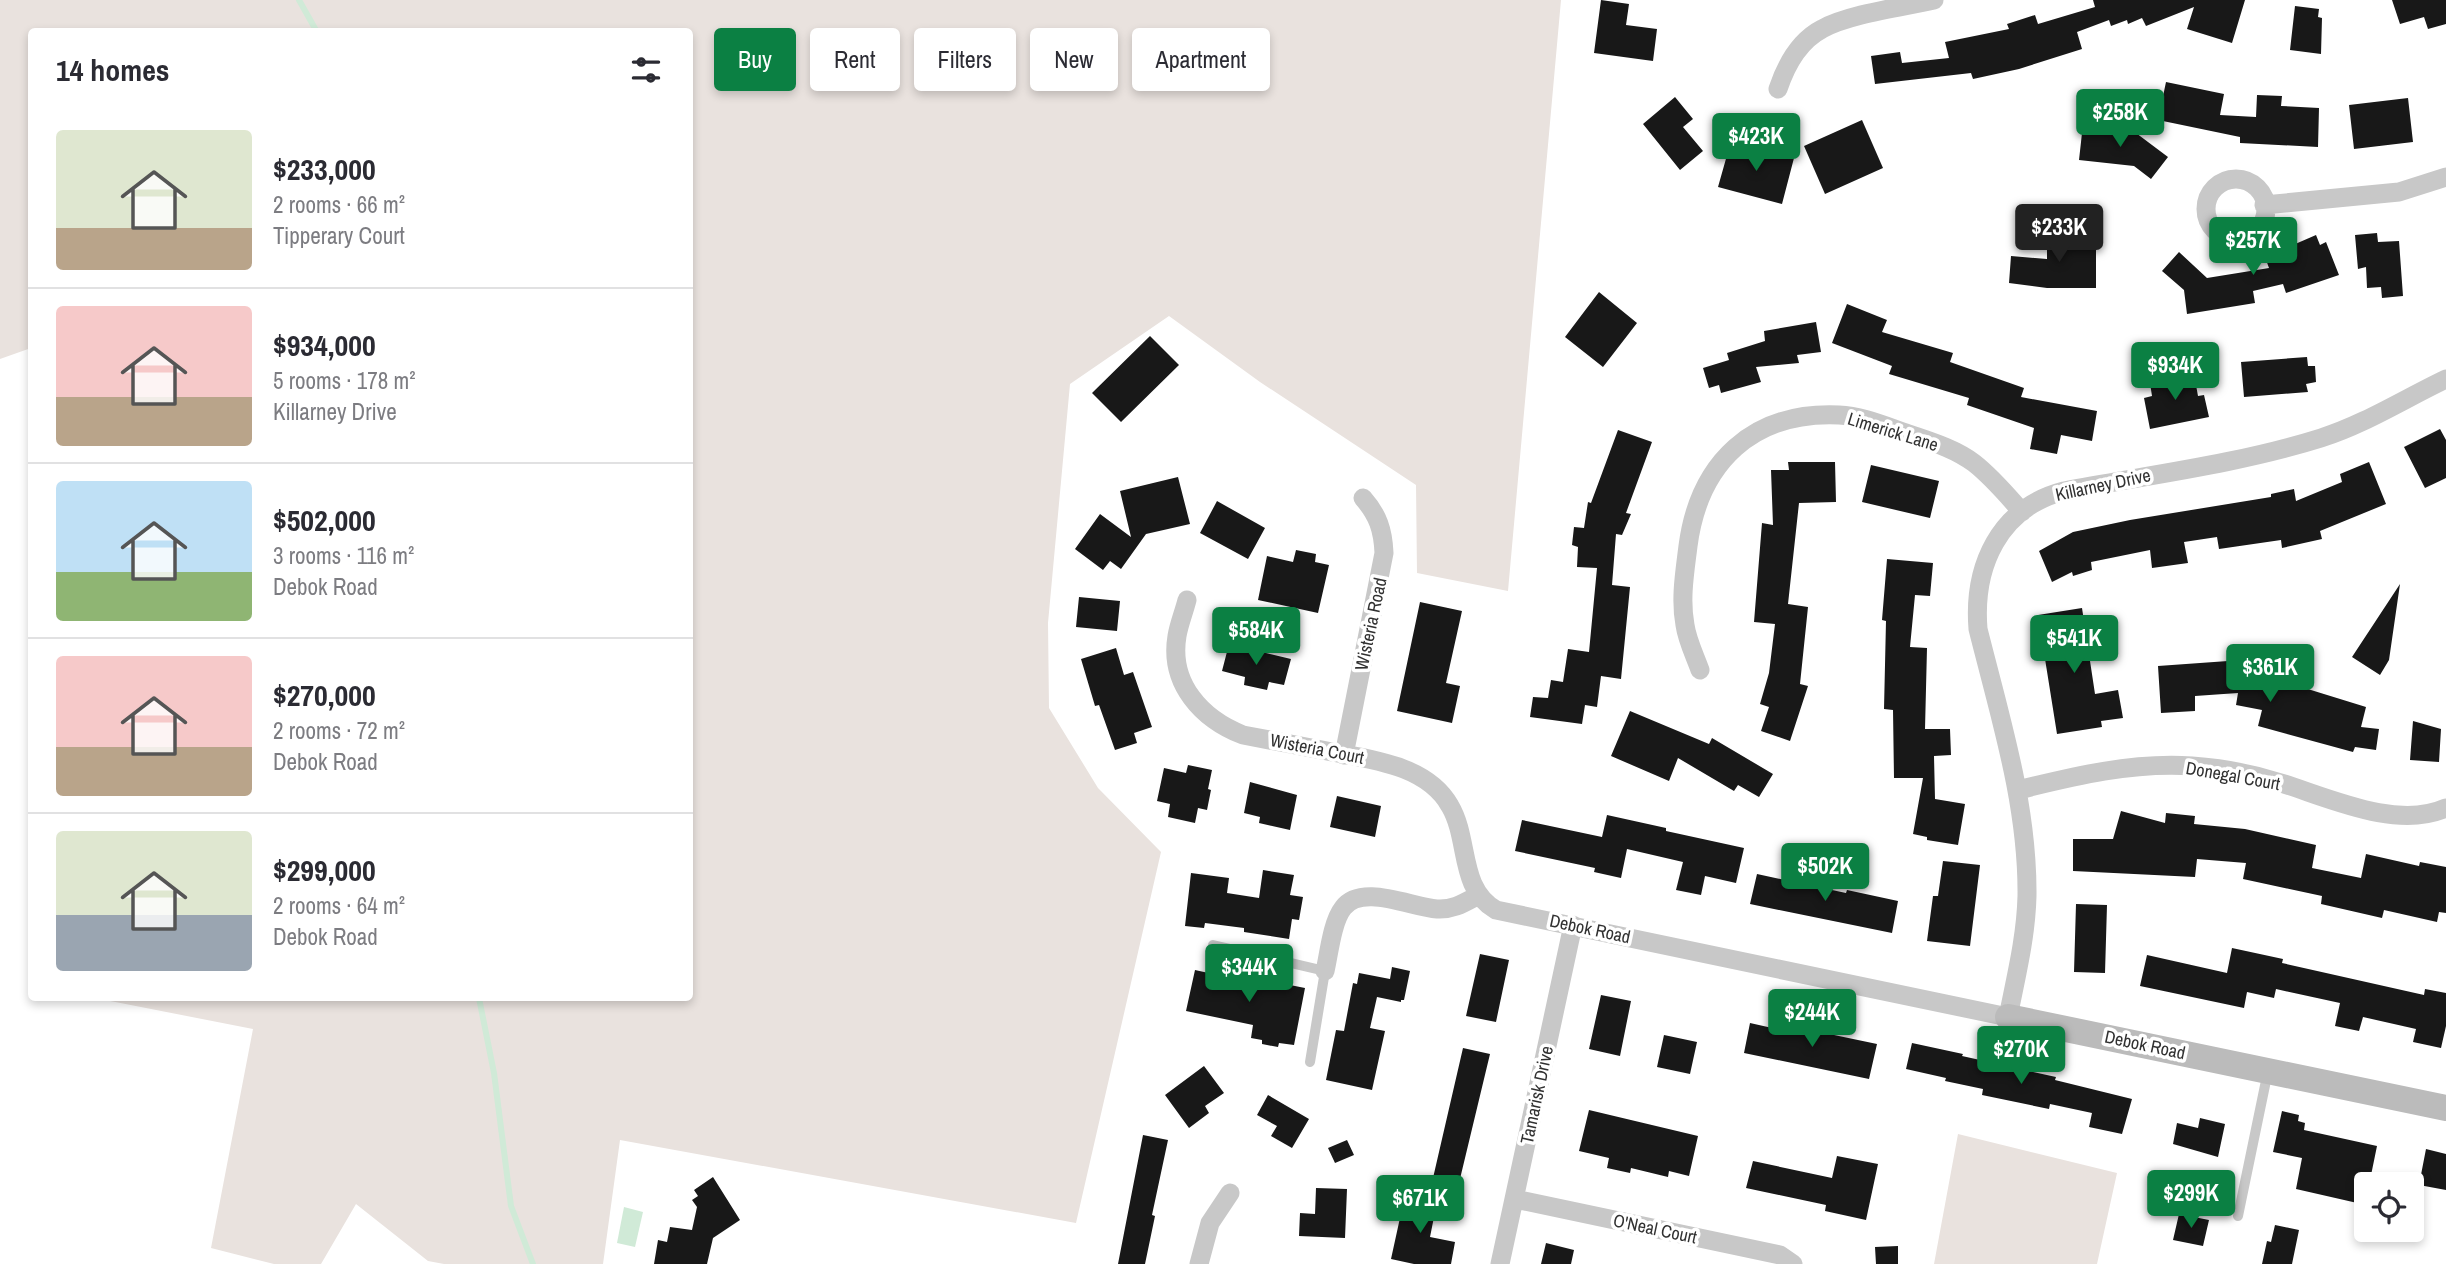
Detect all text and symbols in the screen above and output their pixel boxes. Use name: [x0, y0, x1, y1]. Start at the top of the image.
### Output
chip: Buy: [714, 28, 796, 91]
chip: Rent: [810, 28, 900, 91]
chip: Filters: [914, 28, 1016, 91]
chip: New: [1030, 28, 1118, 91]
chip: Apartment: [1132, 28, 1270, 91]
text: 14 homes: [56, 50, 170, 90]
icon: filters: [627, 51, 665, 89]
pin: $258K: [2071, 90, 2169, 149]
text: $258K: [2092, 96, 2148, 127]
pin: $423K: [1707, 114, 1805, 173]
text: $423K: [1728, 120, 1784, 151]
text: $233,000: [273, 149, 376, 189]
icon: home: [112, 158, 196, 242]
text: 2 rooms · 66 m²: [273, 189, 405, 220]
pin: $233K: [2010, 204, 2108, 264]
text: $233K: [2031, 211, 2087, 242]
pin: $257K: [2204, 218, 2302, 277]
text: Tipperary Court: [273, 220, 405, 251]
text: $257K: [2225, 224, 2281, 255]
text: $934,000: [273, 325, 376, 365]
icon: home: [112, 334, 196, 418]
pin: $934K: [2126, 342, 2224, 402]
text: $934K: [2147, 349, 2203, 380]
text: 5 rooms · 178 m²: [273, 365, 416, 396]
text: Killarney Drive: [273, 396, 397, 427]
street label: Limerick Lane: [1845, 406, 1942, 457]
street label: Killarney Drive: [2053, 462, 2153, 507]
text: $502,000: [273, 500, 376, 540]
icon: home: [112, 509, 196, 593]
text: 3 rooms · 116 m²: [273, 540, 414, 571]
text: Debok Road: [273, 571, 378, 602]
street label: Wisteria Road: [1348, 575, 1393, 673]
pin: $584K: [1207, 608, 1305, 667]
text: $584K: [1228, 614, 1284, 645]
pin: $541K: [2025, 616, 2123, 675]
text: $541K: [2046, 622, 2102, 653]
pin: $361K: [2221, 644, 2319, 704]
text: $361K: [2242, 651, 2298, 682]
text: $270,000: [273, 675, 376, 715]
icon: home: [112, 684, 196, 768]
text: 2 rooms · 72 m²: [273, 715, 405, 746]
street label: Wisteria Court: [1268, 727, 1366, 770]
text: Debok Road: [273, 746, 378, 777]
street label: Donegal Court: [2184, 755, 2282, 796]
pin: $502K: [1776, 844, 1874, 903]
text: $299,000: [273, 850, 376, 890]
text: $502K: [1797, 850, 1853, 881]
icon: home: [112, 859, 196, 943]
text: 2 rooms · 64 m²: [273, 890, 405, 921]
street label: Debok Road: [1547, 908, 1633, 949]
text: Debok Road: [273, 921, 378, 952]
pin: $344K: [1200, 944, 1298, 1004]
text: $344K: [1221, 951, 1277, 982]
pin: $244K: [1763, 990, 1861, 1049]
text: $244K: [1784, 996, 1840, 1027]
street label: Debok Road: [2102, 1024, 2188, 1065]
pin: $270K: [1972, 1026, 2070, 1086]
text: $270K: [1993, 1033, 2049, 1064]
street label: Tamarisk Drive: [1514, 1044, 1559, 1146]
pin: $299K: [2142, 1170, 2240, 1230]
map controls: [2354, 1172, 2424, 1242]
button: locate: [2354, 1172, 2424, 1242]
pin: $671K: [1371, 1176, 1469, 1235]
text: $299K: [2163, 1177, 2219, 1208]
text: $671K: [1392, 1182, 1448, 1213]
street label: O'Neal Court: [1611, 1207, 1699, 1250]

